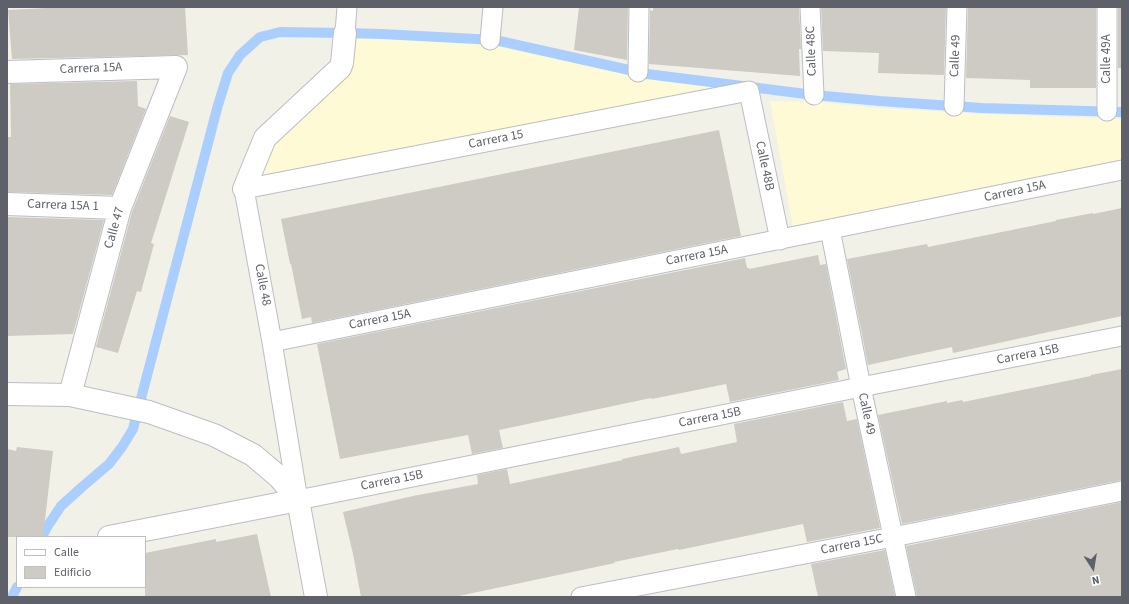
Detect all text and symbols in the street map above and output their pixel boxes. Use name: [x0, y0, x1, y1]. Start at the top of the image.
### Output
street label: Calle 48C: [803, 26, 821, 76]
street label: Calle 49: [947, 34, 965, 78]
street label: Calle 49A: [1099, 34, 1115, 84]
street label: Carrera 15A: [59, 60, 123, 78]
street label: Carrera 15: [467, 127, 525, 153]
street label: Calle 48B: [751, 140, 777, 192]
street label: Carrera 15A: [983, 178, 1047, 206]
street label: Carrera 15A 1: [27, 197, 99, 215]
street label: Calle 47: [102, 205, 128, 251]
street label: Carrera 15A: [665, 242, 729, 270]
street label: Calle 48: [250, 263, 274, 307]
street label: Carrera 15A: [348, 306, 412, 334]
street label: Carrera 15B: [995, 341, 1061, 369]
street label: Calle 49: [854, 392, 878, 436]
street label: Carrera 15B: [677, 404, 743, 432]
street label: Carrera 15B: [359, 467, 425, 495]
street label: Carrera 15C: [820, 531, 884, 559]
legend: [16, 536, 146, 588]
text: Calle: [54, 544, 79, 561]
north arrow: [1073, 548, 1113, 588]
text: Edificio: [54, 564, 91, 581]
text: N: [1090, 572, 1101, 588]

